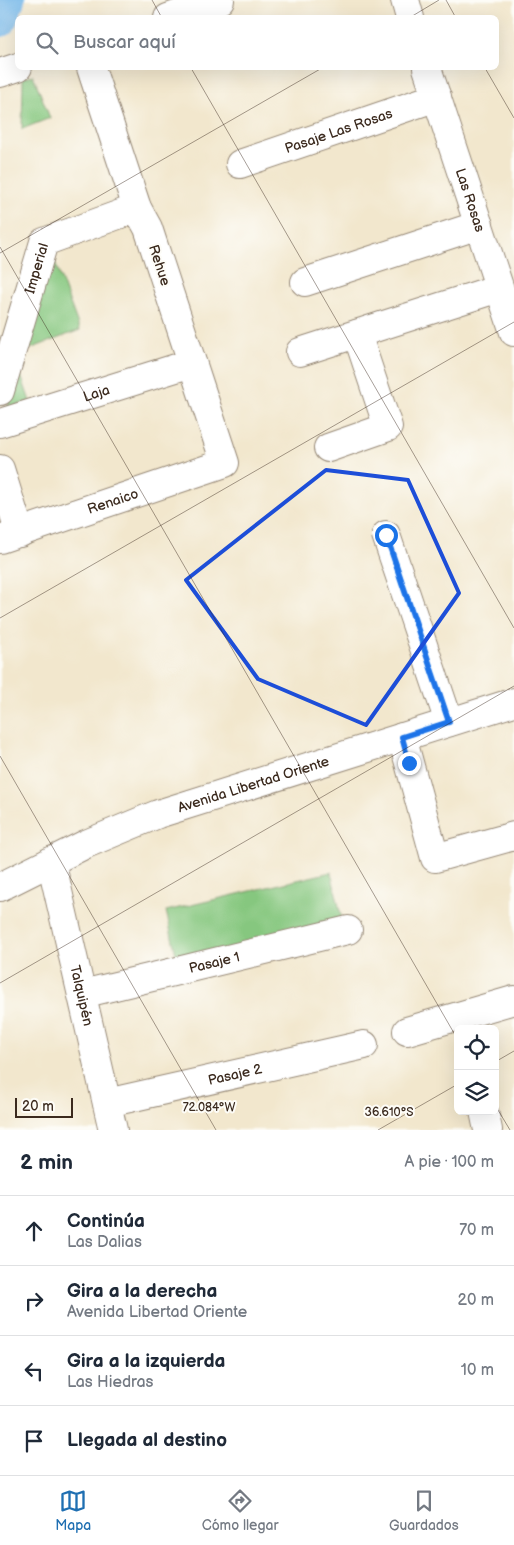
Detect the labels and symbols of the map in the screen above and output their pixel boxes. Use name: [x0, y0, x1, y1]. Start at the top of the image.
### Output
street label: Pasaje Las Rosas: [283, 105, 395, 157]
street label: Las Rosas: [452, 166, 488, 234]
street label: Imperial: [21, 241, 52, 296]
street label: Rehue: [145, 243, 174, 288]
street label: Laja: [81, 381, 112, 405]
street label: Renaico: [85, 485, 141, 518]
route start: [375, 524, 398, 547]
route end: [398, 752, 421, 775]
street label: Avenida Libertad Oriente: [176, 753, 331, 816]
street label: Pasaje 1: [187, 948, 242, 977]
street label: Talquipén: [66, 964, 97, 1028]
street label: Pasaje 2: [206, 1060, 264, 1089]
scale bar: [15, 1095, 72, 1118]
text: 72.084°W: [183, 1100, 235, 1115]
text: 36.610°S: [365, 1105, 413, 1120]

